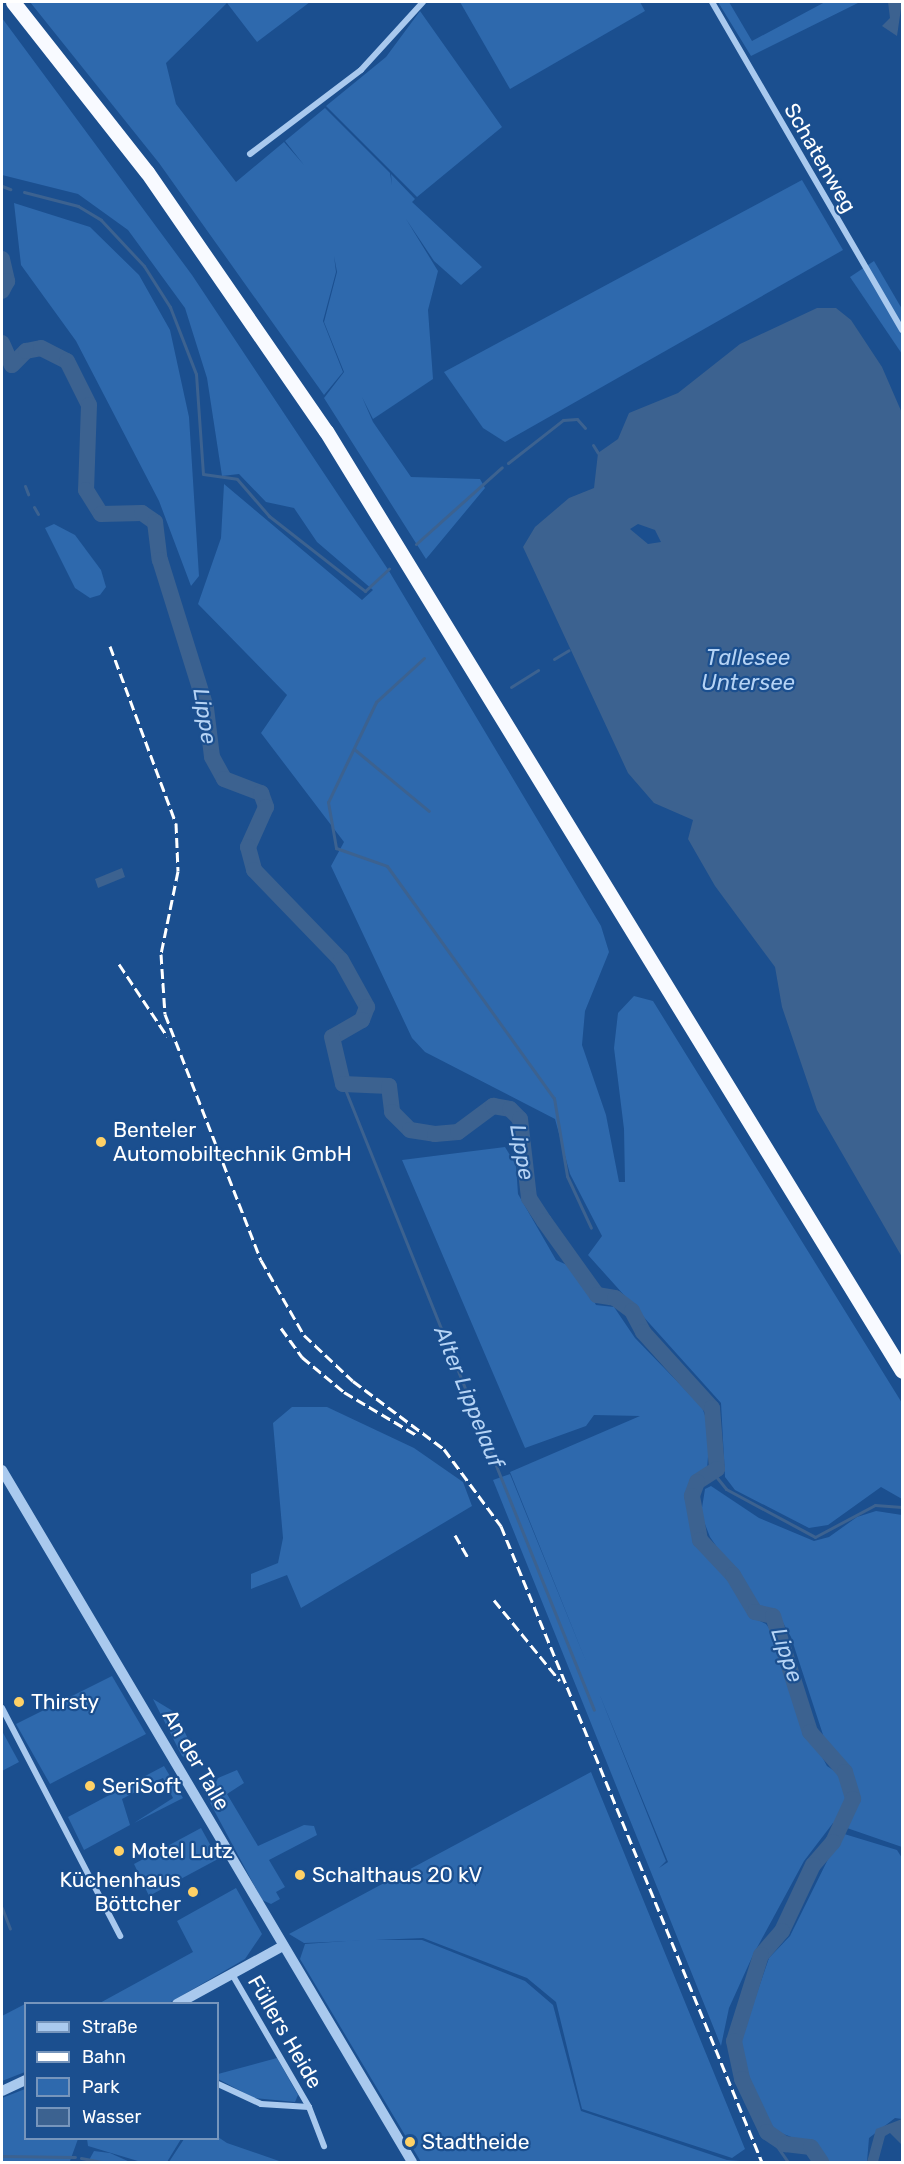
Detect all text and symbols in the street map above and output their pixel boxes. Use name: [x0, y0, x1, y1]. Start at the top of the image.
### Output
street label: Schatenweg: [779, 99, 861, 217]
water label: Tallesee Untersee: [701, 644, 795, 696]
water label: Lippe: [188, 686, 222, 746]
place label: Benteler Automobiltechnik GmbH: [113, 1117, 352, 1167]
water label: Lippe: [504, 1122, 540, 1182]
marker: Benteler Automobiltechnik GmbH: [94, 1135, 108, 1149]
water label: Alter Lippelauf: [429, 1322, 509, 1472]
water label: Lippe: [765, 1624, 809, 1686]
place label: Thirsty: [31, 1689, 99, 1715]
marker: Thirsty: [12, 1695, 26, 1709]
street label: An der Talle: [157, 1705, 235, 1815]
place label: SeriSoft: [102, 1773, 181, 1799]
marker: SeriSoft: [83, 1779, 97, 1793]
place label: Motel Lutz: [131, 1838, 233, 1864]
marker: Motel Lutz: [112, 1844, 126, 1858]
place label: Schalthaus 20 kV: [312, 1862, 482, 1888]
place label: Küchenhaus Böttcher: [60, 1867, 181, 1917]
marker: Schalthaus 20 kV: [293, 1868, 307, 1882]
marker: Küchenhaus Böttcher: [186, 1885, 200, 1899]
street label: Füllers Heide: [242, 1971, 328, 2093]
legend: [24, 2002, 219, 2140]
text: Straße: [82, 2016, 138, 2038]
text: Bahn: [82, 2046, 126, 2068]
text: Park: [82, 2076, 119, 2098]
text: Wasser: [82, 2106, 141, 2128]
place label: Stadtheide: [422, 2129, 529, 2155]
marker: Stadtheide: [403, 2135, 417, 2149]

